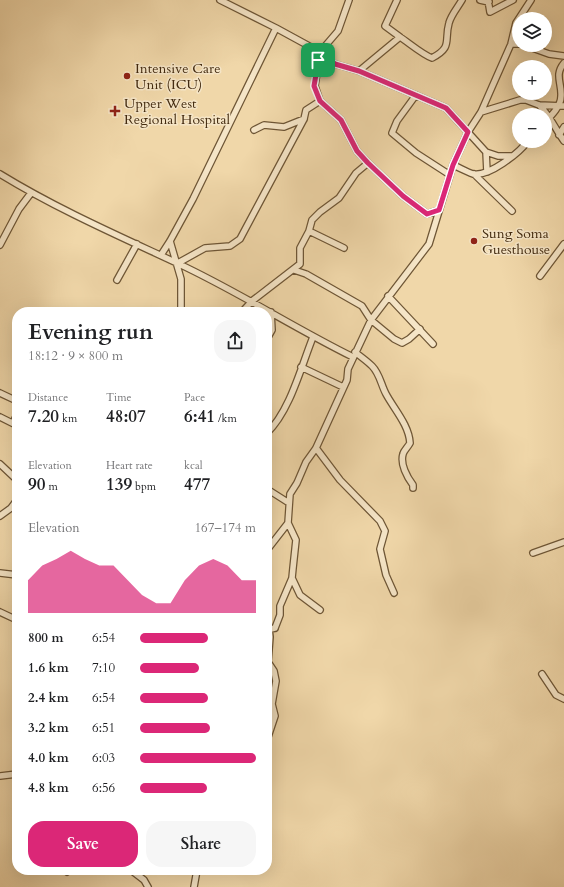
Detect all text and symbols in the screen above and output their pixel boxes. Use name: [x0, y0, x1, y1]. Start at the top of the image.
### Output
map controls: [512, 12, 552, 148]
button: layers: [512, 12, 552, 52]
pin: [301, 43, 335, 77]
icon: arrive: [307, 49, 329, 71]
place label: Intensive Care Unit (ICU): [135, 59, 221, 94]
button: +: [512, 60, 552, 100]
marker: Intensive Care Unit (ICU): [122, 71, 132, 81]
place label: Upper West Regional Hospital: [124, 94, 231, 129]
marker: Upper West Regional Hospital: [109, 105, 121, 117]
button: −: [512, 108, 552, 148]
place label: Sung Soma Guesthouse: [482, 224, 550, 259]
marker: Sung Soma Guesthouse: [469, 236, 479, 246]
text: Evening run: [28, 317, 153, 347]
button: share: [214, 320, 256, 362]
text: 18:12 · 9 × 800 m: [28, 347, 123, 365]
text: Distance: [28, 390, 68, 405]
text: Time: [106, 390, 131, 405]
text: Pace: [184, 390, 205, 405]
text: 7.20: [28, 405, 59, 428]
text: 48:07: [106, 405, 146, 428]
text: 6:41: [184, 405, 215, 428]
text: km: [59, 411, 77, 426]
text: /km: [215, 411, 237, 426]
text: Elevation: [28, 458, 72, 473]
text: Heart rate: [106, 458, 153, 473]
text: kcal: [184, 458, 202, 473]
text: 90: [28, 473, 45, 496]
text: 139: [106, 473, 132, 496]
text: 477: [184, 473, 210, 496]
text: m: [45, 479, 58, 494]
text: bpm: [132, 479, 156, 494]
text: Elevation: [28, 519, 80, 537]
text: 167–174 m: [194, 519, 256, 537]
text: 800 m: [28, 629, 63, 647]
text: 6:54: [92, 629, 115, 647]
text: 1.6 km: [28, 659, 69, 677]
text: 7:10: [92, 659, 115, 677]
text: 2.4 km: [28, 689, 69, 707]
text: 6:54: [92, 689, 115, 707]
text: 3.2 km: [28, 719, 69, 737]
text: 6:51: [92, 719, 115, 737]
text: 4.0 km: [28, 749, 69, 767]
text: 6:03: [92, 749, 115, 767]
text: 4.8 km: [28, 779, 69, 797]
text: 6:56: [92, 779, 115, 797]
button: Save: [28, 821, 138, 867]
button: Share: [146, 821, 256, 867]

